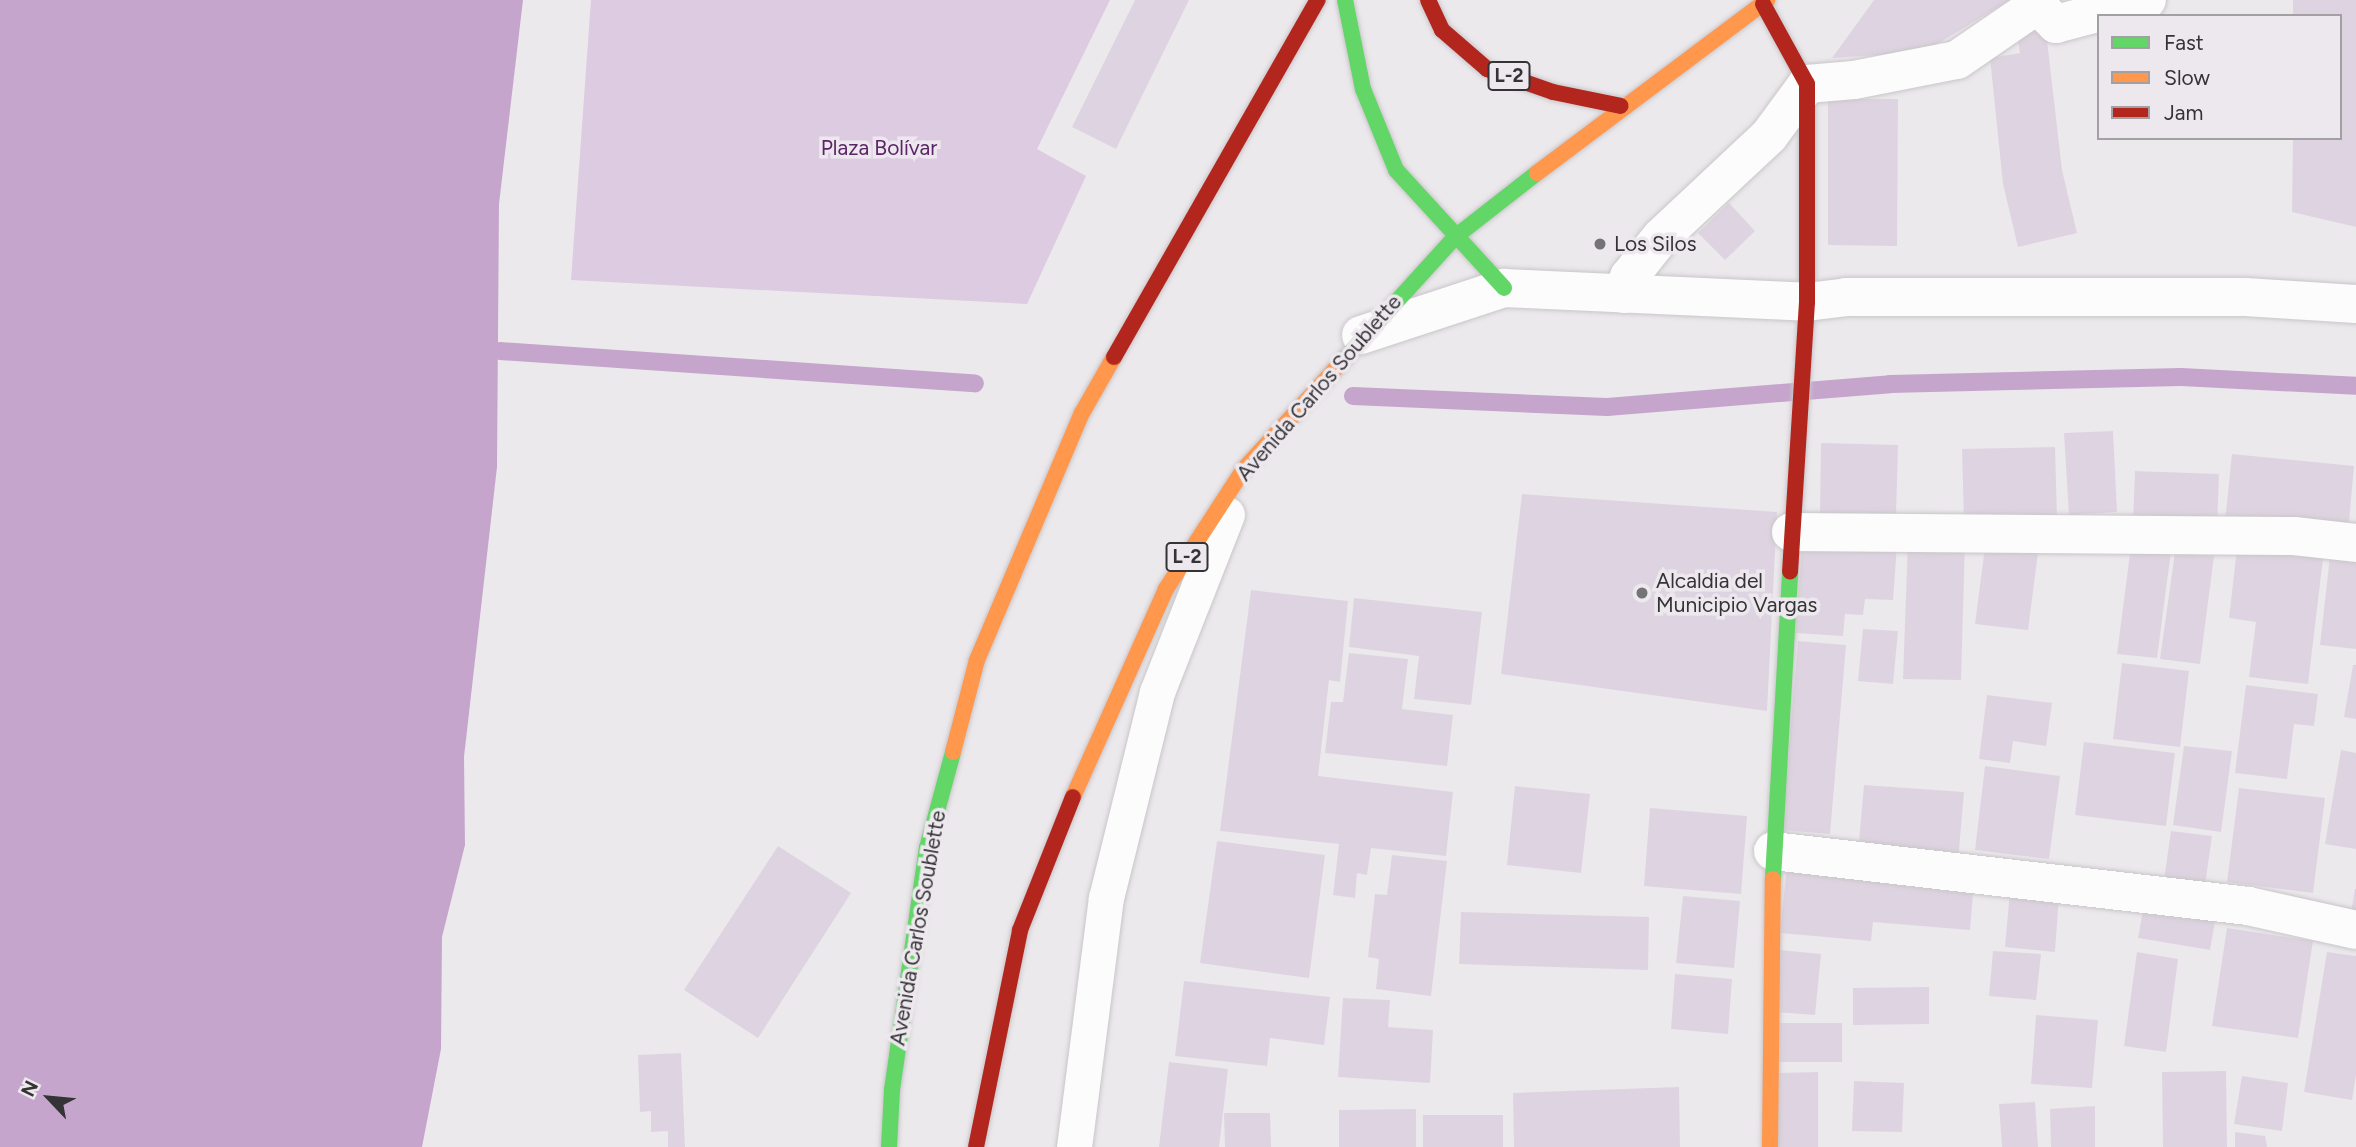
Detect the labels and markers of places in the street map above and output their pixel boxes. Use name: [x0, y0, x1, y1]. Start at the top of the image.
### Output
place label: Los Silos: [1614, 231, 1696, 257]
marker: Los Silos: [1592, 236, 1608, 252]
place label: Alcaldia del Municipio Vargas: [1656, 568, 1817, 618]
marker: Alcaldia del Municipio Vargas: [1634, 585, 1650, 601]

